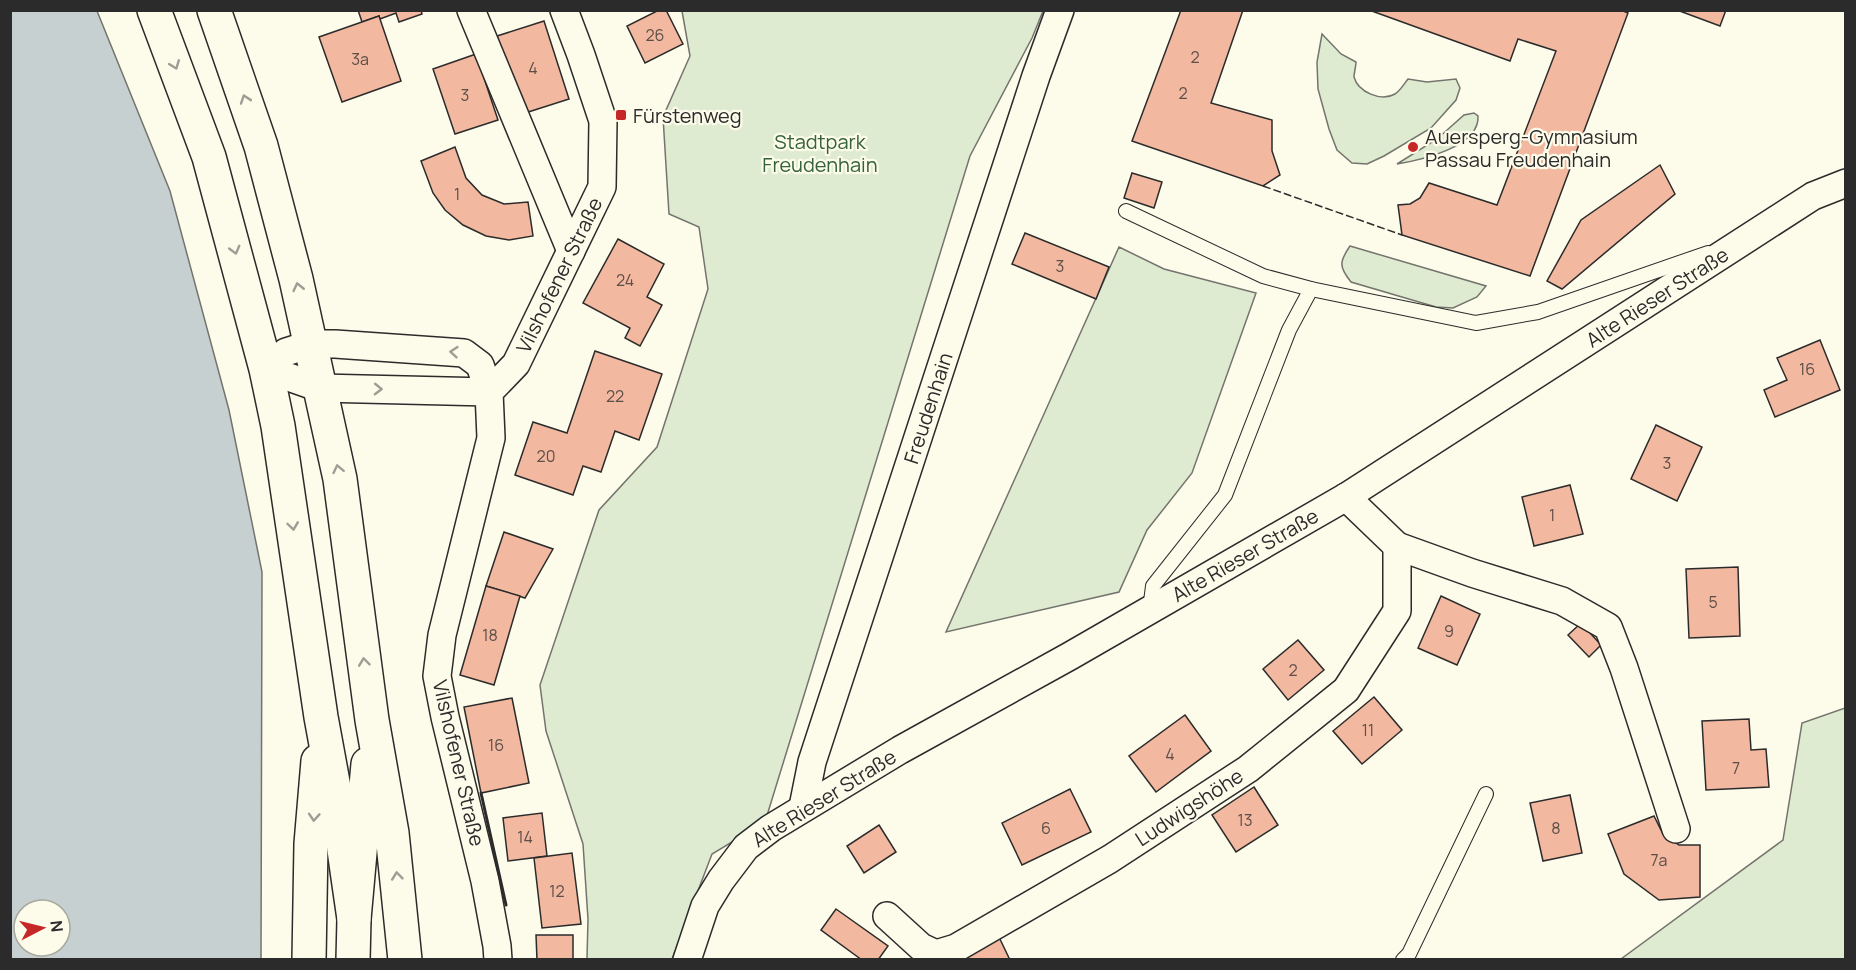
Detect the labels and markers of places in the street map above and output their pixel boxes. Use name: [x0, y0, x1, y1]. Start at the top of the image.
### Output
place label: Fürstenweg: [633, 102, 742, 129]
marker: Fürstenweg: [614, 108, 628, 122]
place label: Auersperg-Gymnasium Passau Freudenhain: [1425, 123, 1638, 173]
marker: Auersperg-Gymnasium Passau Freudenhain: [1406, 140, 1420, 154]

